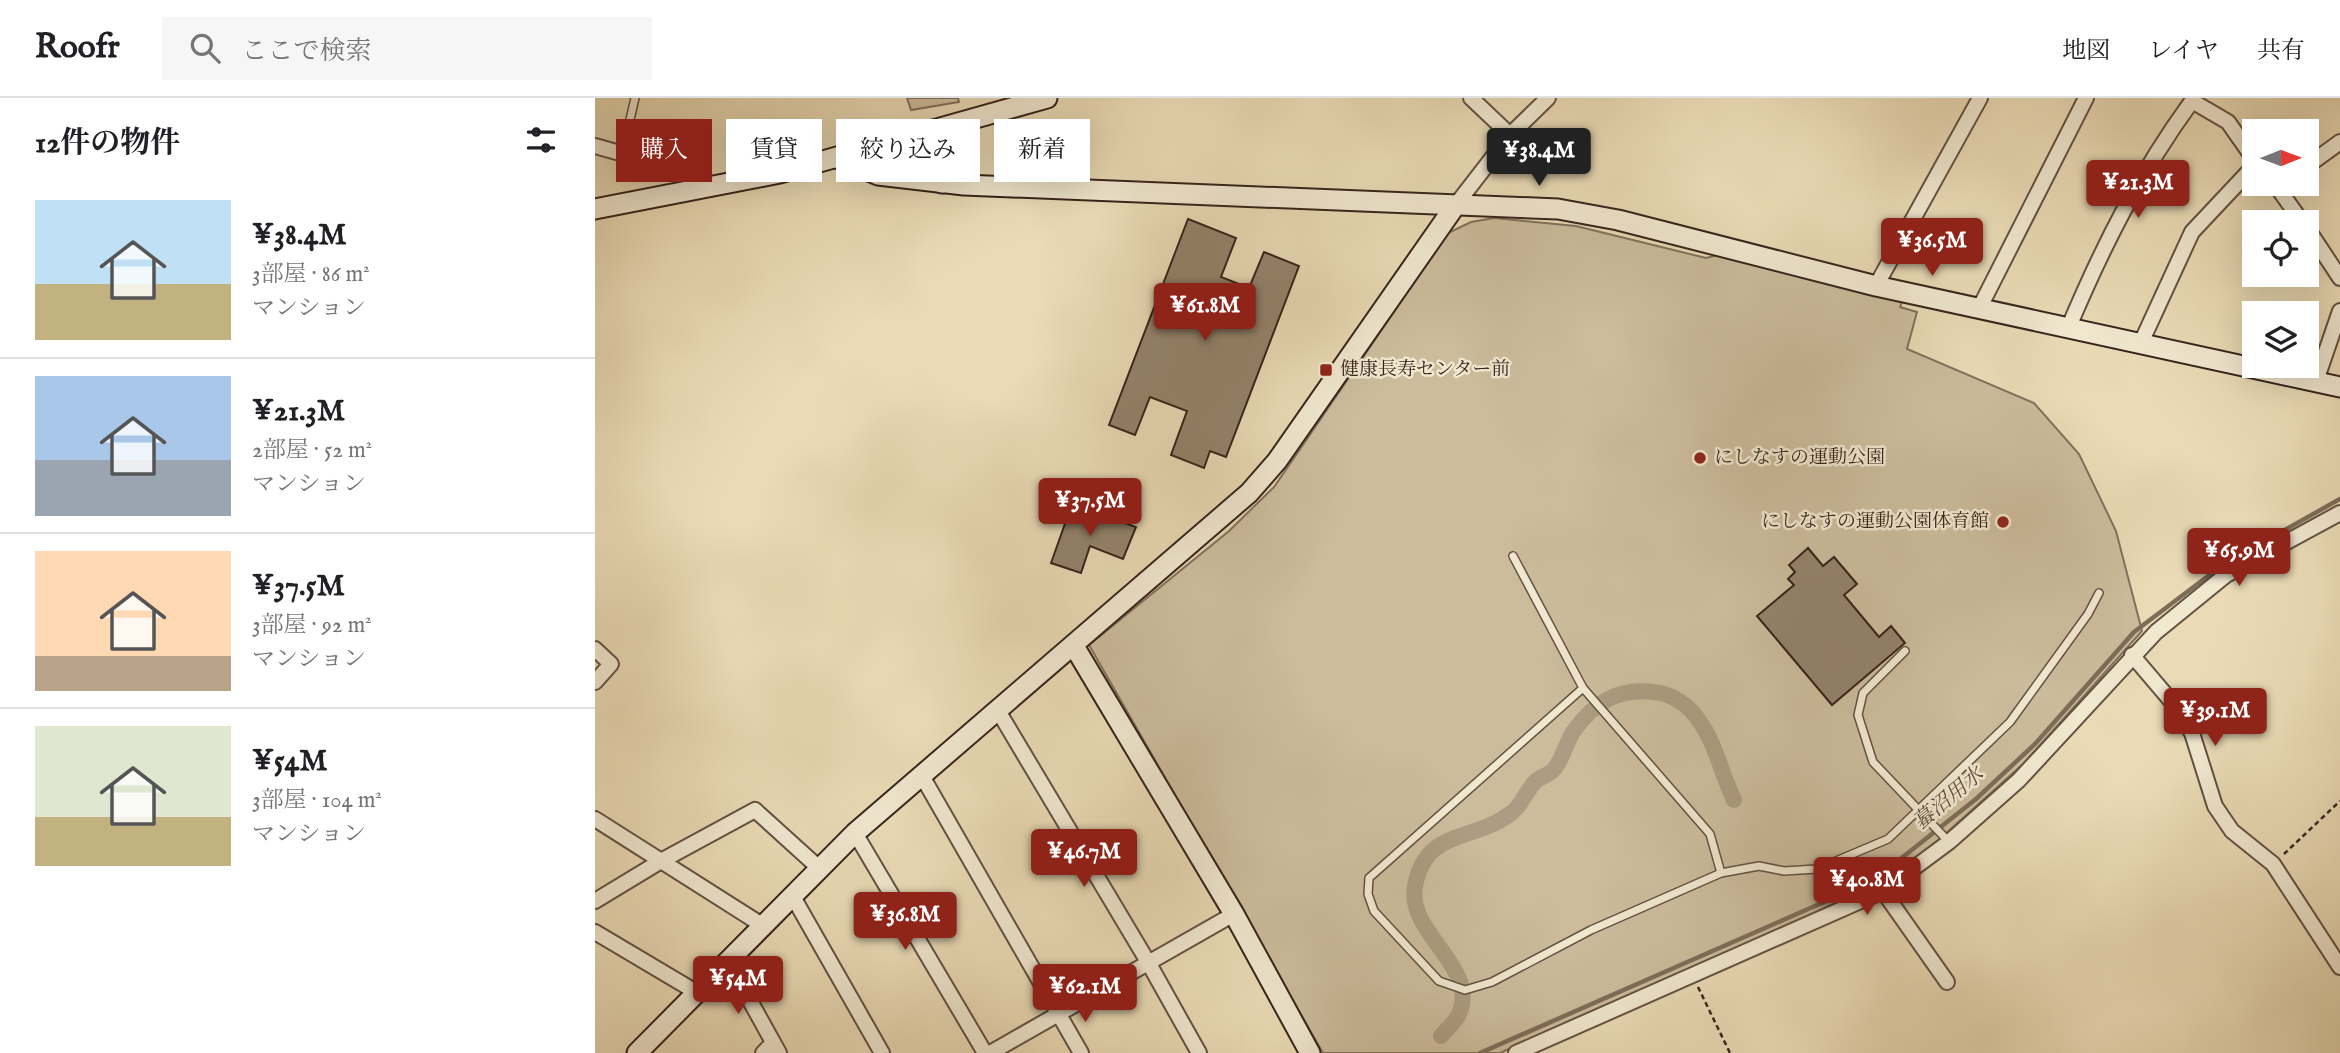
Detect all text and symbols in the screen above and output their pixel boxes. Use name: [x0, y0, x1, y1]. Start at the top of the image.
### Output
search box: [162, 17, 652, 80]
text: Roofr: [35, 27, 120, 69]
icon: search: [186, 29, 224, 67]
text: ここで検索: [242, 35, 372, 68]
text: 地図: [2062, 36, 2110, 67]
text: レイヤ: [2148, 36, 2219, 67]
text: 共有: [2257, 36, 2305, 67]
chip: 購入: [616, 119, 712, 182]
chip: 賃貸: [726, 119, 822, 182]
chip: 絞り込み: [836, 119, 980, 182]
chip: 新着: [994, 119, 1090, 182]
north arrow: [2242, 119, 2319, 196]
map controls: [2242, 119, 2319, 378]
icon: filters: [522, 121, 560, 159]
text: 12件の物件: [35, 125, 180, 163]
pin: ¥38.4M: [1482, 129, 1596, 188]
text: ¥38.4M: [1503, 136, 1575, 165]
pin: ¥21.3M: [2081, 160, 2195, 220]
text: ¥21.3M: [2102, 168, 2174, 197]
button: locate: [2242, 210, 2319, 287]
text: ¥38.4M: [252, 217, 346, 255]
pin: ¥36.5M: [1875, 218, 1989, 278]
text: ¥36.5M: [1897, 226, 1967, 255]
icon: home: [91, 228, 175, 312]
text: 3部屋 · 86 m²: [252, 260, 370, 289]
pin: ¥61.8M: [1148, 284, 1262, 343]
text: ¥61.8M: [1170, 291, 1240, 320]
text: マンション: [252, 294, 366, 323]
button: layers: [2242, 301, 2319, 378]
place label: 健康長寿センター前: [1340, 358, 1510, 382]
marker: 健康長寿センター前: [1318, 362, 1334, 378]
text: ¥21.3M: [252, 393, 345, 431]
icon: home: [91, 404, 175, 488]
text: 2部屋 · 52 m²: [252, 436, 372, 465]
place label: にしなすの運動公園: [1714, 446, 1885, 470]
marker: にしなすの運動公園: [1692, 450, 1708, 466]
text: マンション: [252, 470, 366, 499]
pin: ¥37.5M: [1033, 478, 1147, 538]
text: ¥37.5M: [1054, 486, 1126, 515]
place label: にしなすの運動公園体育館: [1761, 510, 1989, 534]
marker: にしなすの運動公園体育館: [1995, 514, 2011, 530]
pin: ¥65.9M: [2182, 528, 2296, 588]
text: ¥65.9M: [2203, 536, 2275, 565]
text: ¥37.5M: [252, 568, 345, 606]
icon: home: [91, 579, 175, 663]
text: 3部屋 · 92 m²: [252, 611, 372, 640]
text: マンション: [252, 645, 366, 674]
pin: ¥39.1M: [2158, 688, 2272, 748]
text: ¥39.1M: [2180, 696, 2250, 725]
text: ¥54M: [252, 743, 328, 781]
icon: home: [91, 754, 175, 838]
water label: 蟇沼用水: [1908, 760, 1991, 836]
text: 3部屋 · 104 m²: [252, 786, 382, 815]
text: マンション: [252, 820, 366, 849]
pin: ¥46.7M: [1027, 830, 1141, 889]
text: ¥46.7M: [1047, 837, 1121, 866]
pin: ¥40.8M: [1810, 858, 1924, 917]
text: ¥40.8M: [1830, 865, 1904, 894]
pin: ¥36.8M: [848, 892, 962, 952]
text: ¥36.8M: [870, 900, 940, 929]
pin: ¥54M: [697, 956, 779, 1016]
text: ¥54M: [709, 964, 767, 993]
pin: ¥62.1M: [1028, 964, 1142, 1024]
text: ¥62.1M: [1049, 972, 1121, 1001]

